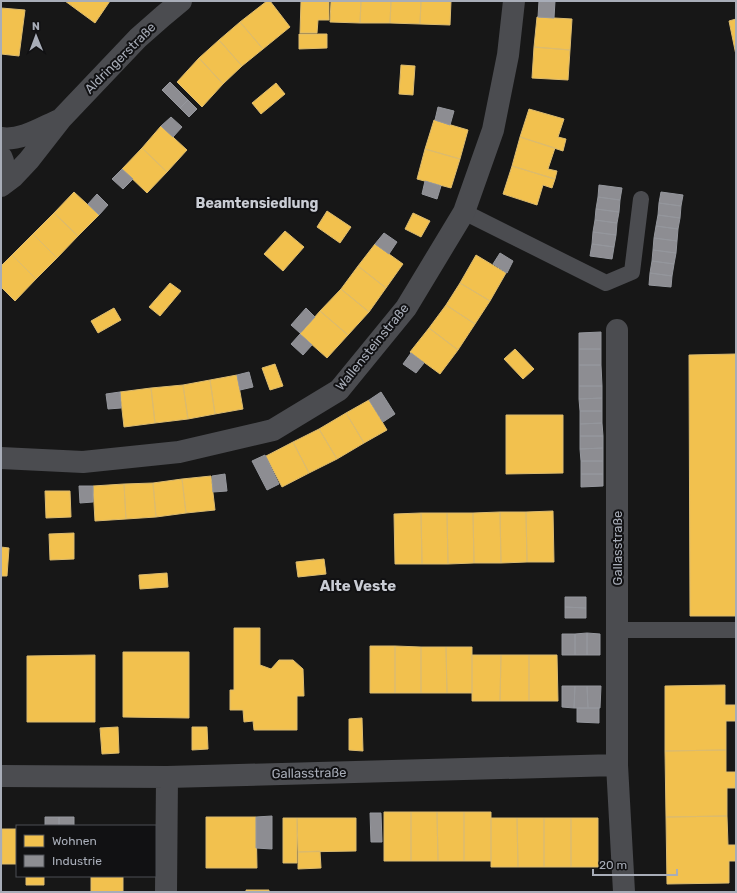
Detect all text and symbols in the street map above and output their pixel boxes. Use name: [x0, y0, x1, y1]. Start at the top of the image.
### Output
north arrow: [16, 16, 56, 56]
street label: Aldringerstraße: [81, 19, 159, 97]
text: N: [32, 20, 40, 33]
district label: Beamtensiedlung: [196, 195, 319, 212]
street label: Wallensteinstraße: [332, 301, 412, 393]
street label: Gallasstraße: [610, 511, 625, 585]
district label: Alte Veste: [320, 577, 396, 595]
street label: Gallasstraße: [271, 765, 347, 781]
legend: [16, 825, 156, 877]
text: Wohnen: [52, 834, 97, 848]
scale bar: [593, 851, 677, 877]
text: Industrie: [52, 854, 102, 868]
text: 20 m: [599, 858, 627, 872]

